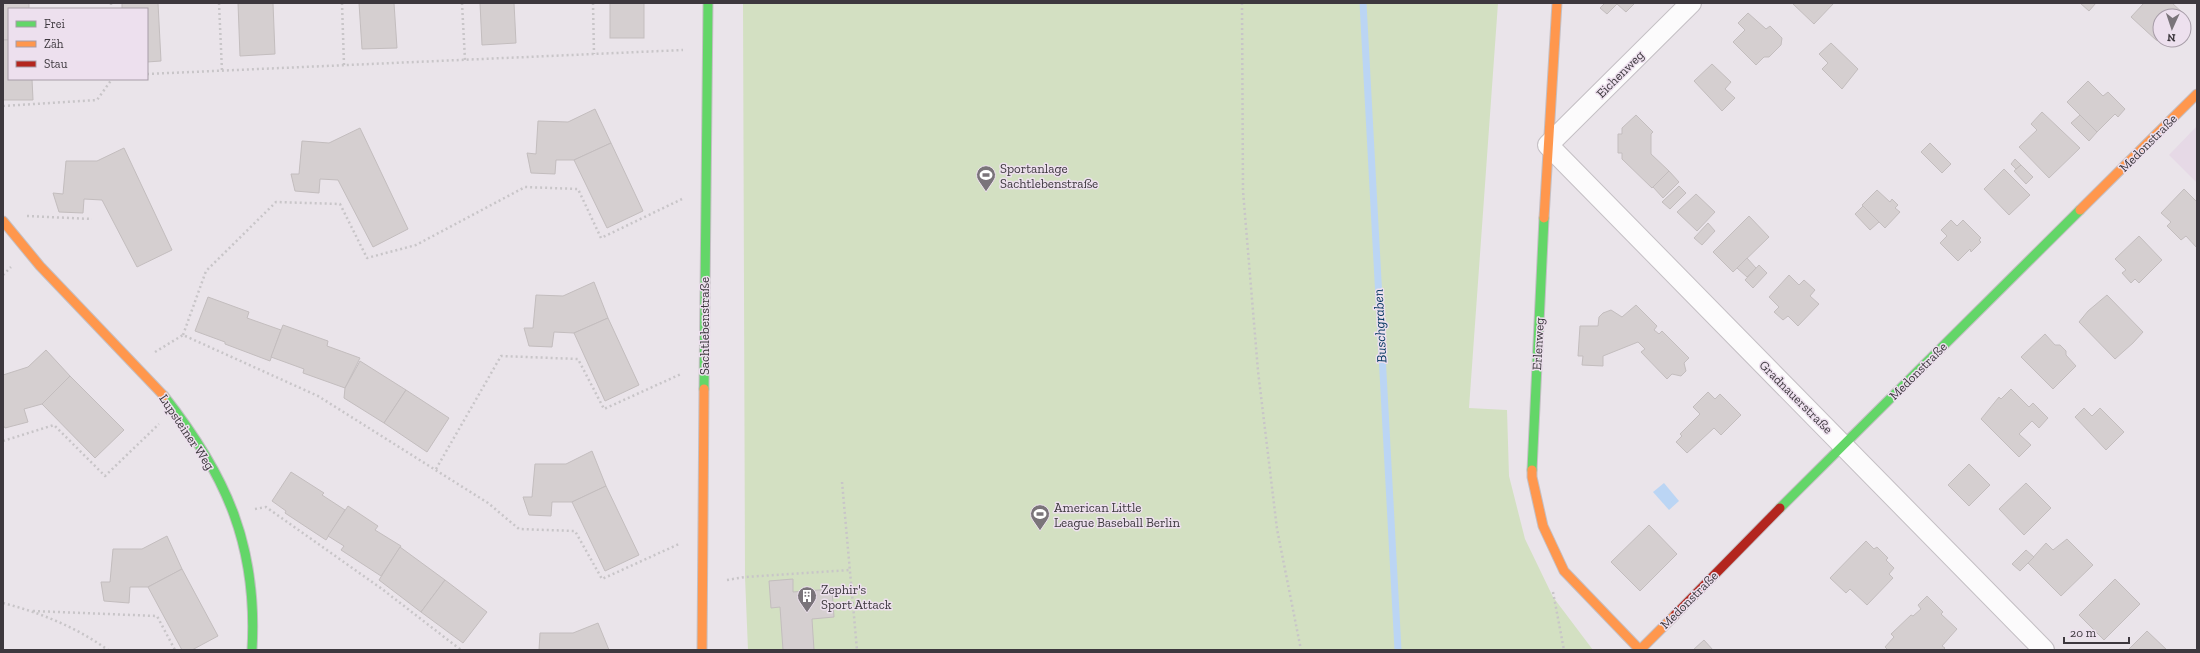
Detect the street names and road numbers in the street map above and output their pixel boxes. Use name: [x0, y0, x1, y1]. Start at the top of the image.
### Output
street label: Eichenweg: [1593, 47, 1647, 101]
street label: Medonstraße: [2116, 111, 2180, 175]
street label: Sachtlebenstraße: [697, 277, 712, 375]
street label: Erlenweg: [1529, 317, 1547, 371]
street label: Medonstraße: [1886, 339, 1950, 403]
street label: Gradnauerstraße: [1756, 357, 1836, 437]
street label: Lupsteiner Weg: [156, 391, 218, 473]
street label: Medonstraße: [1657, 568, 1721, 632]

